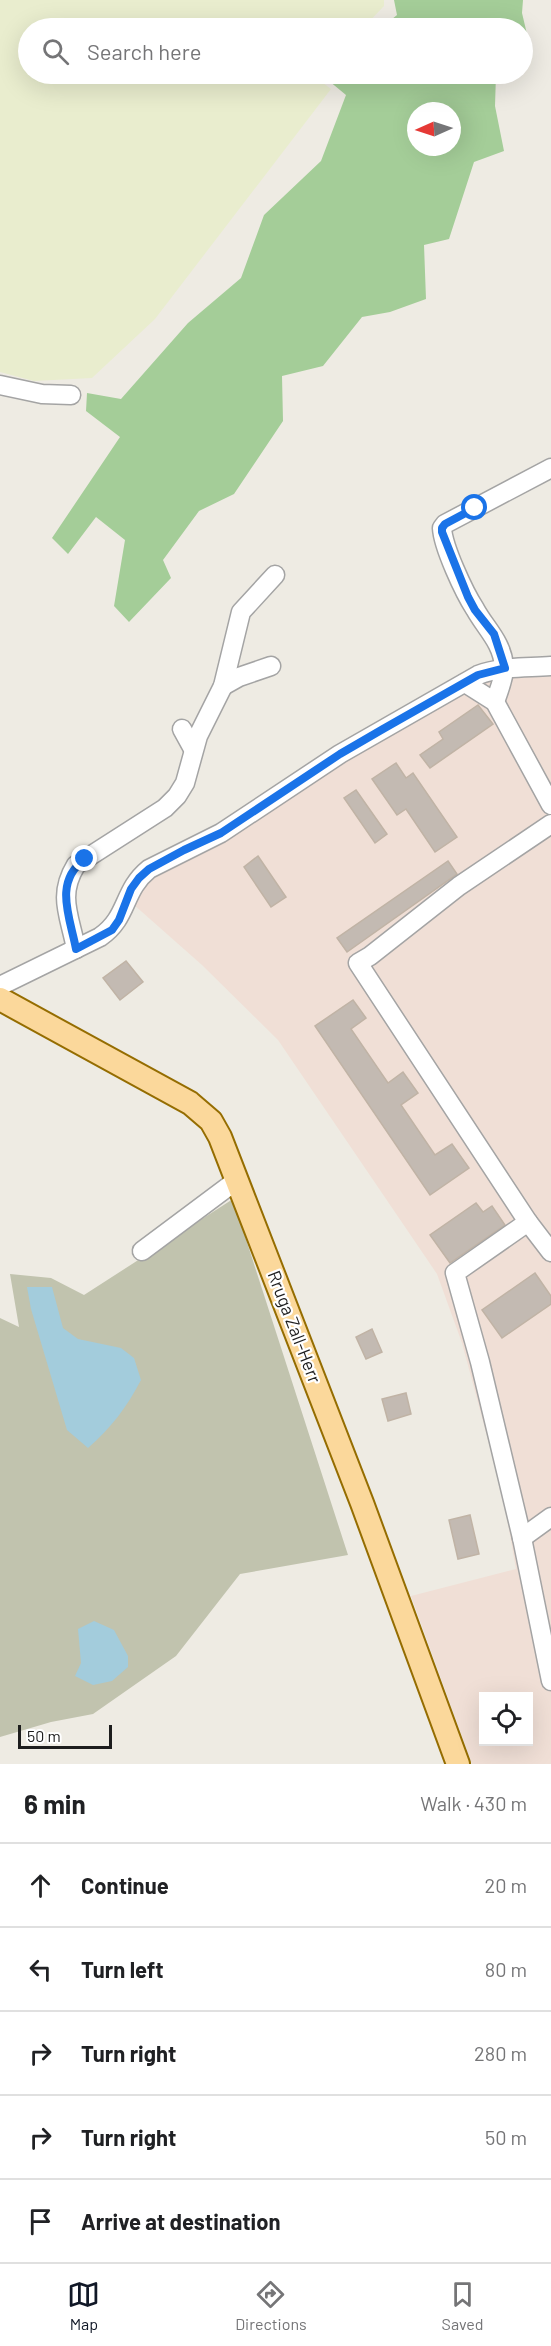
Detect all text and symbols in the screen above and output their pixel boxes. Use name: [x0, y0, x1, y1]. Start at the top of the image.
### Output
search box: [18, 18, 533, 84]
icon: search: [39, 35, 72, 68]
text: Search here: [87, 38, 201, 64]
north arrow: [407, 102, 461, 156]
route start: [461, 494, 487, 520]
route end: [71, 845, 97, 871]
street label: Rruga Zall-Herr: [263, 1267, 327, 1386]
map controls: [479, 1692, 533, 1746]
button: locate: [479, 1692, 533, 1746]
scale bar: [18, 1722, 112, 1750]
text: 50 m: [27, 1726, 61, 1745]
text: 6 min: [24, 1788, 86, 1819]
text: Walk · 430 m: [420, 1791, 527, 1815]
icon: ahead: [24, 1869, 57, 1902]
text: Continue: [81, 1872, 169, 1898]
text: 20 m: [484, 1873, 527, 1897]
icon: left: [24, 1953, 57, 1986]
text: Turn left: [81, 1956, 164, 1982]
text: 80 m: [485, 1957, 527, 1981]
icon: right: [24, 2037, 57, 2070]
text: Turn right: [81, 2040, 176, 2066]
text: 280 m: [474, 2041, 527, 2065]
icon: right: [24, 2121, 57, 2154]
text: Turn right: [81, 2124, 176, 2150]
text: 50 m: [485, 2125, 527, 2149]
icon: arrive: [24, 2205, 57, 2238]
text: Arrive at destination: [81, 2208, 280, 2234]
tab: Map: [67, 2278, 100, 2333]
tab: Directions: [235, 2278, 307, 2333]
tab: Saved: [442, 2278, 484, 2333]

